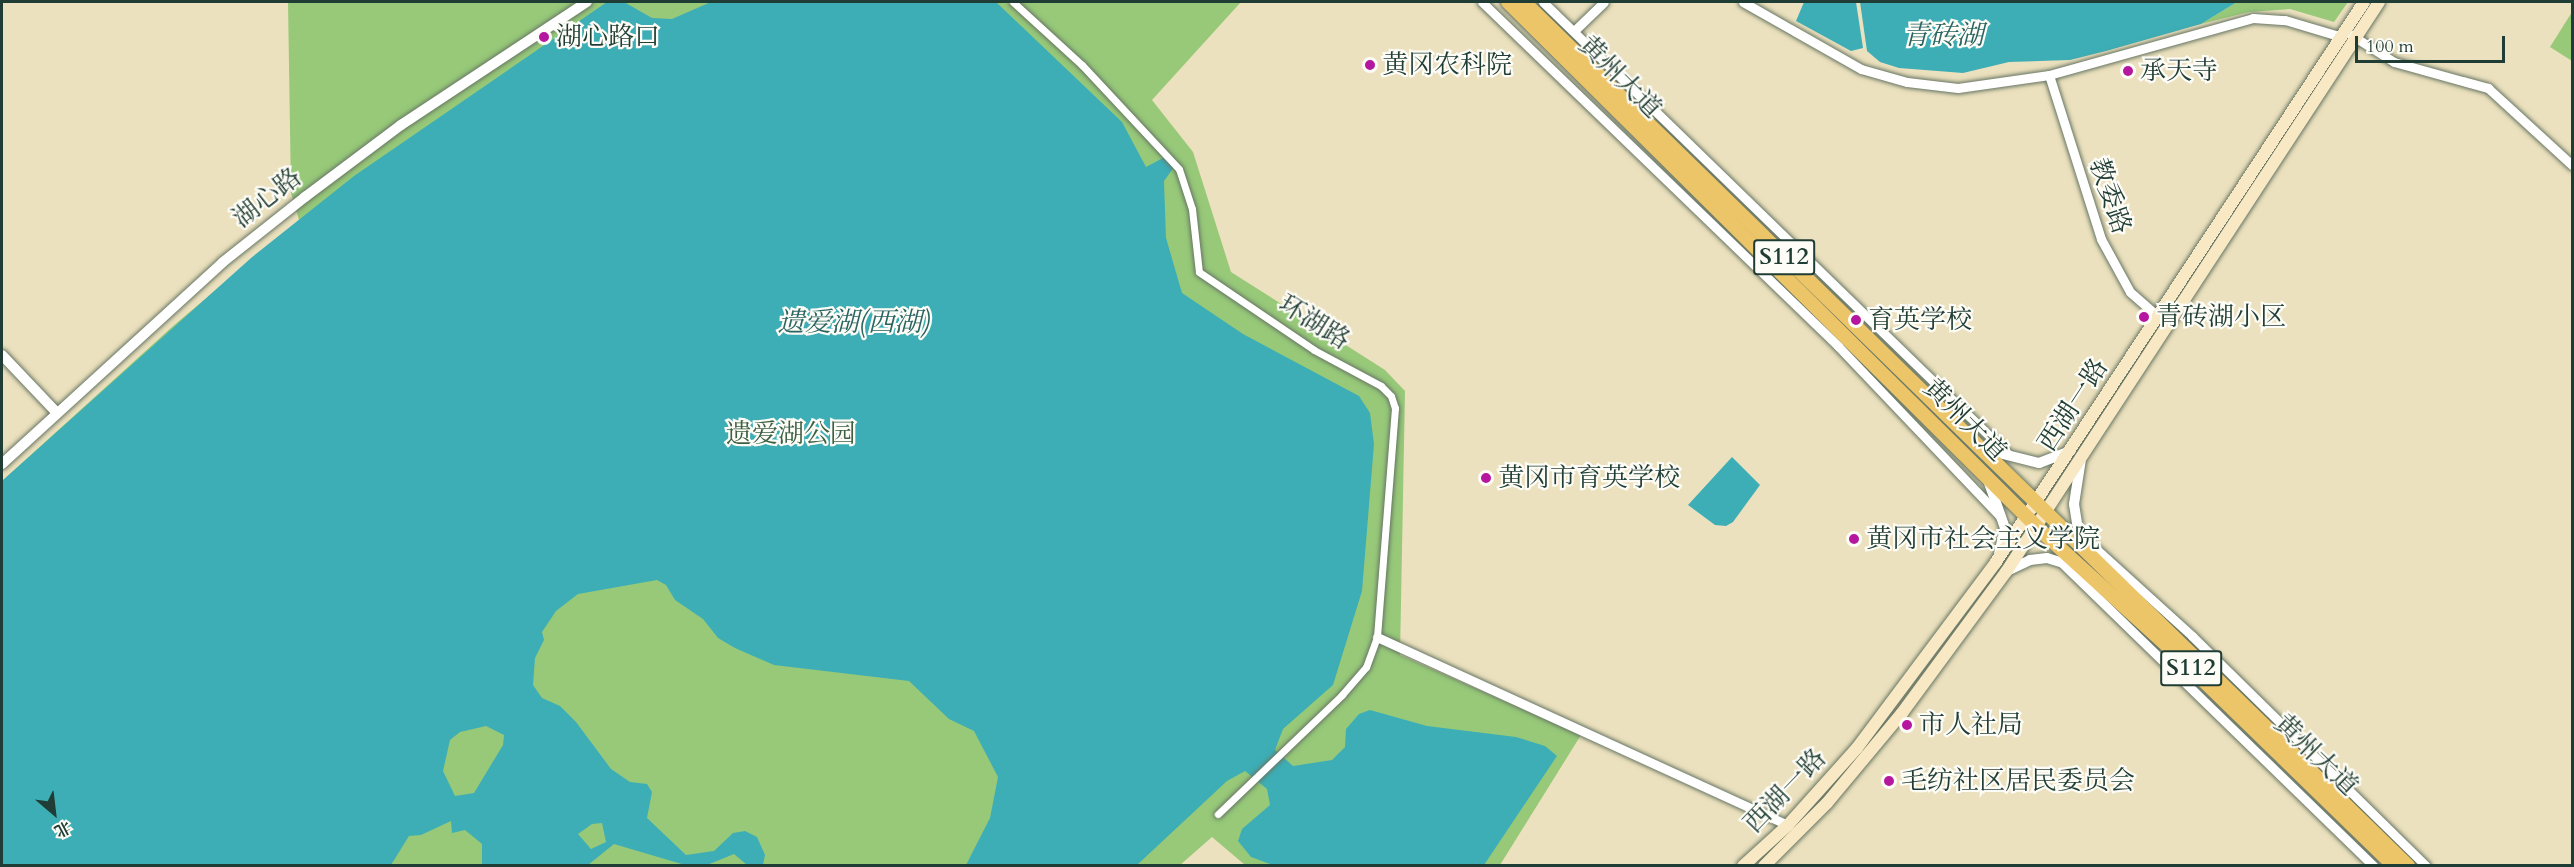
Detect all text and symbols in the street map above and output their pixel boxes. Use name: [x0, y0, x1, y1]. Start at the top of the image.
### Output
water label: 青砖湖: [1903, 20, 1983, 52]
place label: 湖心路口: [556, 21, 660, 53]
scale bar: [2358, 24, 2508, 62]
street label: 黄州大道: [1572, 29, 1668, 125]
marker: 湖心路口: [537, 30, 551, 44]
text: 100 m: [2366, 34, 2414, 59]
place label: 黄冈农科院: [1382, 49, 1512, 81]
place label: 承天寺: [2140, 55, 2218, 87]
marker: 黄冈农科院: [1363, 58, 1377, 72]
marker: 承天寺: [2121, 64, 2135, 78]
street label: 教委路: [2083, 154, 2137, 238]
street label: 湖心路: [227, 162, 307, 234]
road number: S112: [1752, 236, 1816, 278]
street label: 环湖路: [1273, 288, 1355, 356]
place label: 青砖湖小区: [2156, 301, 2286, 333]
place label: 育英学校: [1868, 304, 1972, 336]
water label: 遗爱湖(西湖): [778, 307, 930, 339]
marker: 青砖湖小区: [2137, 310, 2151, 324]
marker: 育英学校: [1849, 313, 1863, 327]
street label: 西湖一路: [2032, 353, 2114, 457]
street label: 黄州大道: [1917, 372, 2013, 468]
park label: 遗爱湖公园: [726, 418, 856, 450]
place label: 黄冈市育英学校: [1498, 462, 1680, 494]
marker: 黄冈市育英学校: [1479, 471, 1493, 485]
place label: 黄冈市社会主义学院: [1866, 523, 2100, 555]
marker: 黄冈市社会主义学院: [1847, 532, 1861, 546]
road number: S112: [2160, 647, 2222, 689]
street label: 黄州大道: [2268, 708, 2364, 802]
place label: 市人社局: [1919, 709, 2023, 741]
marker: 市人社局: [1900, 718, 1914, 732]
street label: 西湖一路: [1738, 743, 1832, 839]
place label: 毛纺社区居民委员会: [1901, 765, 2135, 797]
marker: 毛纺社区居民委员会: [1882, 774, 1896, 788]
north arrow: [24, 783, 84, 843]
text: 北: [50, 815, 75, 842]

